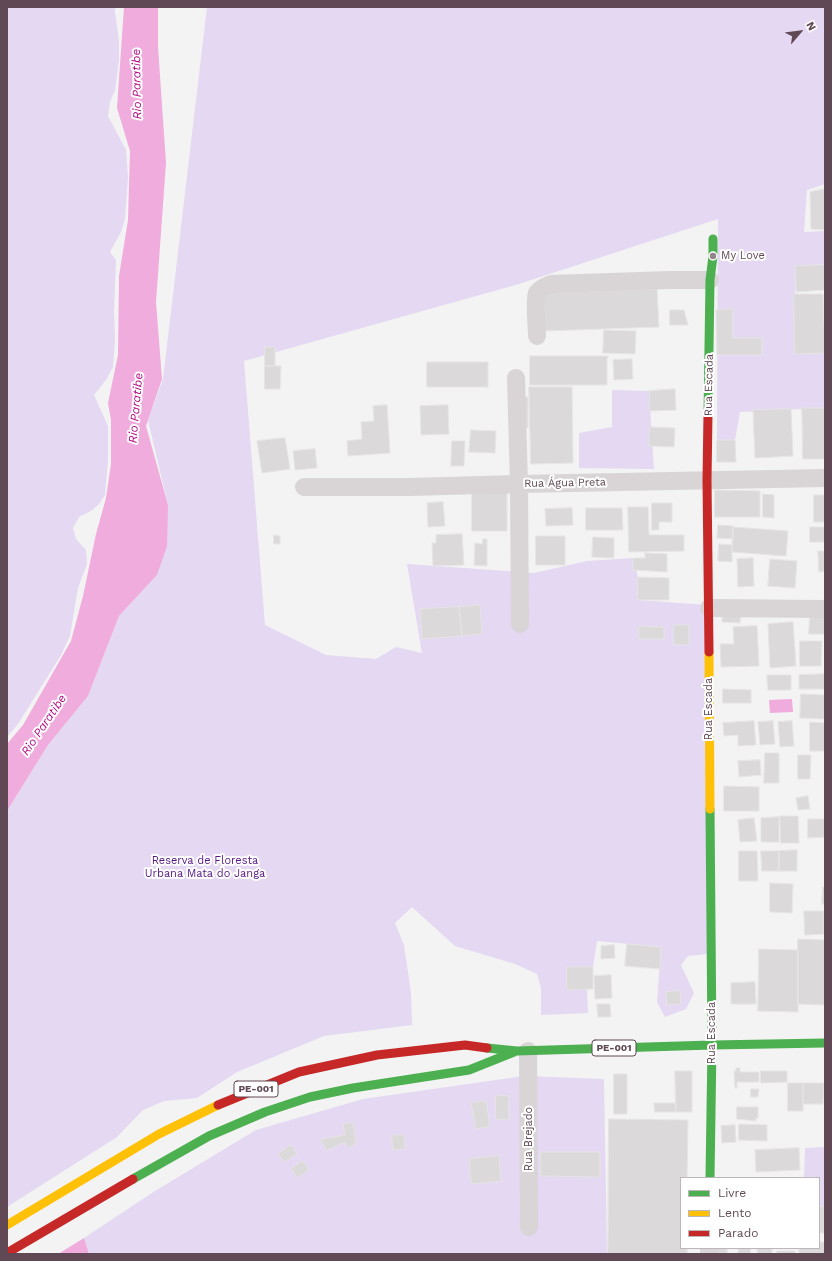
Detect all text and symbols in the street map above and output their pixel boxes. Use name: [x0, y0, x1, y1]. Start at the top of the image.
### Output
north arrow: [780, 12, 820, 52]
text: N: [803, 19, 819, 33]
water label: Rio Paratibe: [129, 49, 145, 119]
place label: My Love: [721, 249, 765, 263]
marker: My Love: [708, 251, 718, 261]
street label: Rua Escada: [702, 354, 716, 416]
water label: Rio Paratibe: [126, 372, 146, 444]
street label: Rua Água Preta: [524, 476, 606, 490]
street label: Rua Escada: [702, 678, 716, 740]
water label: Rio Paratibe: [18, 692, 70, 758]
park label: Reserva de Floresta Urbana Mata do Janga: [145, 854, 265, 880]
street label: Rua Escada: [705, 1002, 719, 1064]
road number: PE-001: [592, 1040, 636, 1056]
road number: PE-001: [234, 1081, 278, 1097]
street label: Rua Brejado: [522, 1107, 536, 1171]
legend: [680, 1177, 820, 1249]
text: Livre: [718, 1186, 746, 1200]
text: Lento: [718, 1206, 752, 1220]
text: Parado: [718, 1226, 758, 1240]

